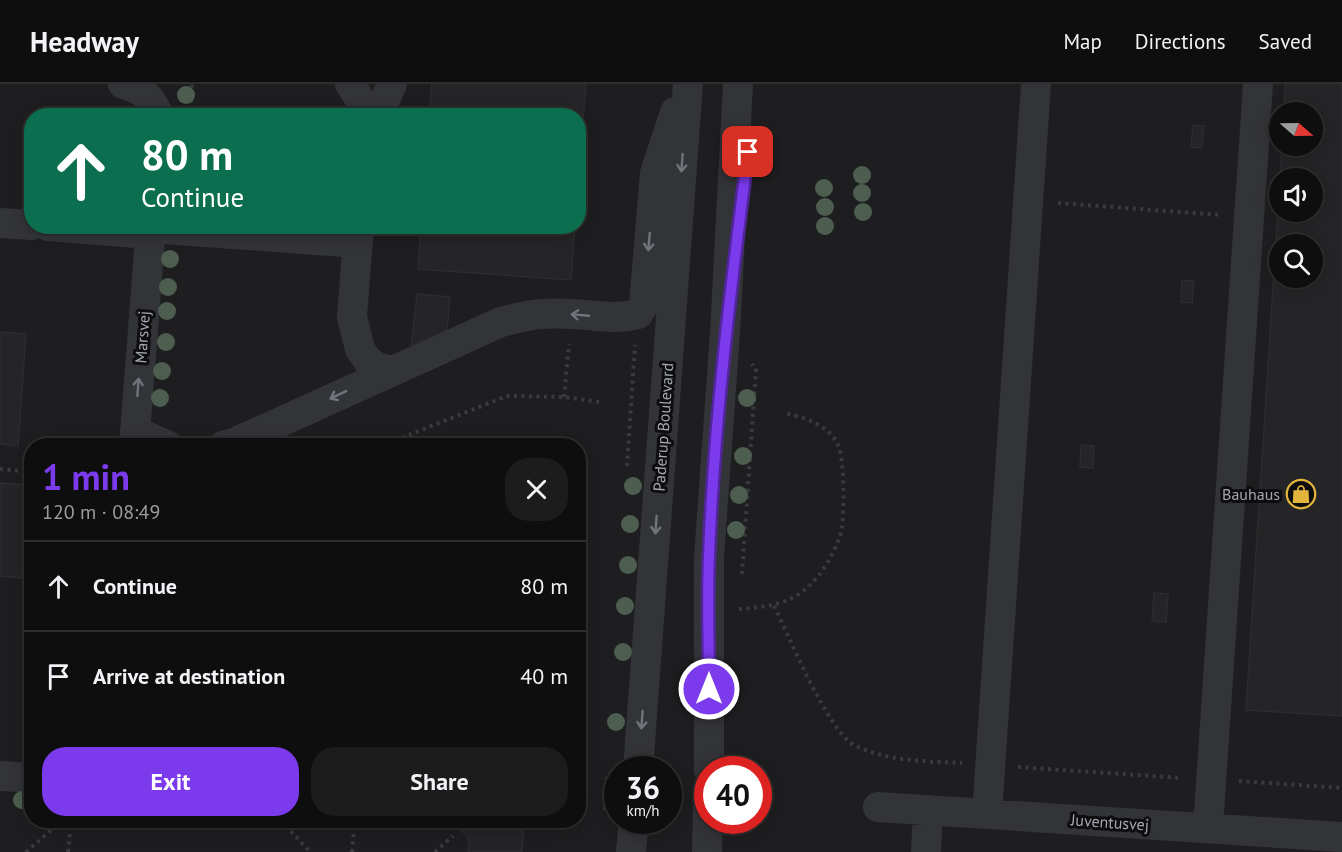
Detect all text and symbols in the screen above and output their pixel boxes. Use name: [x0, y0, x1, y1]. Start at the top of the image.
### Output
text: Headway: [30, 23, 139, 60]
text: Map: [1063, 28, 1102, 55]
text: Directions: [1135, 28, 1226, 55]
text: Saved: [1259, 28, 1312, 55]
north arrow: [1269, 102, 1323, 156]
map controls: [1269, 102, 1323, 288]
pin: [722, 126, 773, 177]
text: 80 m: [141, 127, 233, 182]
icon: ahead: [42, 132, 120, 210]
icon: arrive: [731, 135, 764, 168]
one-way arrow: [677, 153, 688, 173]
button: sound: [1269, 168, 1323, 222]
text: Continue: [141, 180, 244, 214]
one-way arrow: [643, 232, 654, 252]
button: search: [1269, 234, 1323, 288]
one-way arrow: [570, 309, 590, 320]
street label: Marsvej: [130, 310, 154, 364]
street label: Paderup Boulevard: [649, 362, 677, 492]
one-way arrow: [133, 378, 144, 398]
one-way arrow: [330, 389, 348, 401]
text: 1 min: [42, 453, 130, 500]
button: close: [505, 458, 568, 521]
shop icon: Bauhaus: [1285, 478, 1317, 510]
place label: Bauhaus: [1222, 484, 1280, 504]
text: 120 m · 08:49: [42, 499, 160, 525]
one-way arrow: [650, 515, 661, 535]
icon: ahead: [42, 570, 75, 603]
text: Continue: [93, 572, 177, 600]
text: 80 m: [520, 572, 568, 600]
position arrow: [677, 657, 741, 721]
icon: arrive: [42, 660, 75, 693]
text: Arrive at destination: [93, 662, 285, 690]
text: 40 m: [520, 662, 568, 690]
one-way arrow: [636, 709, 647, 729]
button: Exit: [42, 747, 299, 816]
button: Share: [311, 747, 568, 816]
speed limit sign: 40: [694, 756, 772, 834]
text: 36: [626, 768, 660, 807]
text: km/h: [627, 801, 659, 820]
street label: Juventusvej: [1069, 809, 1150, 835]

